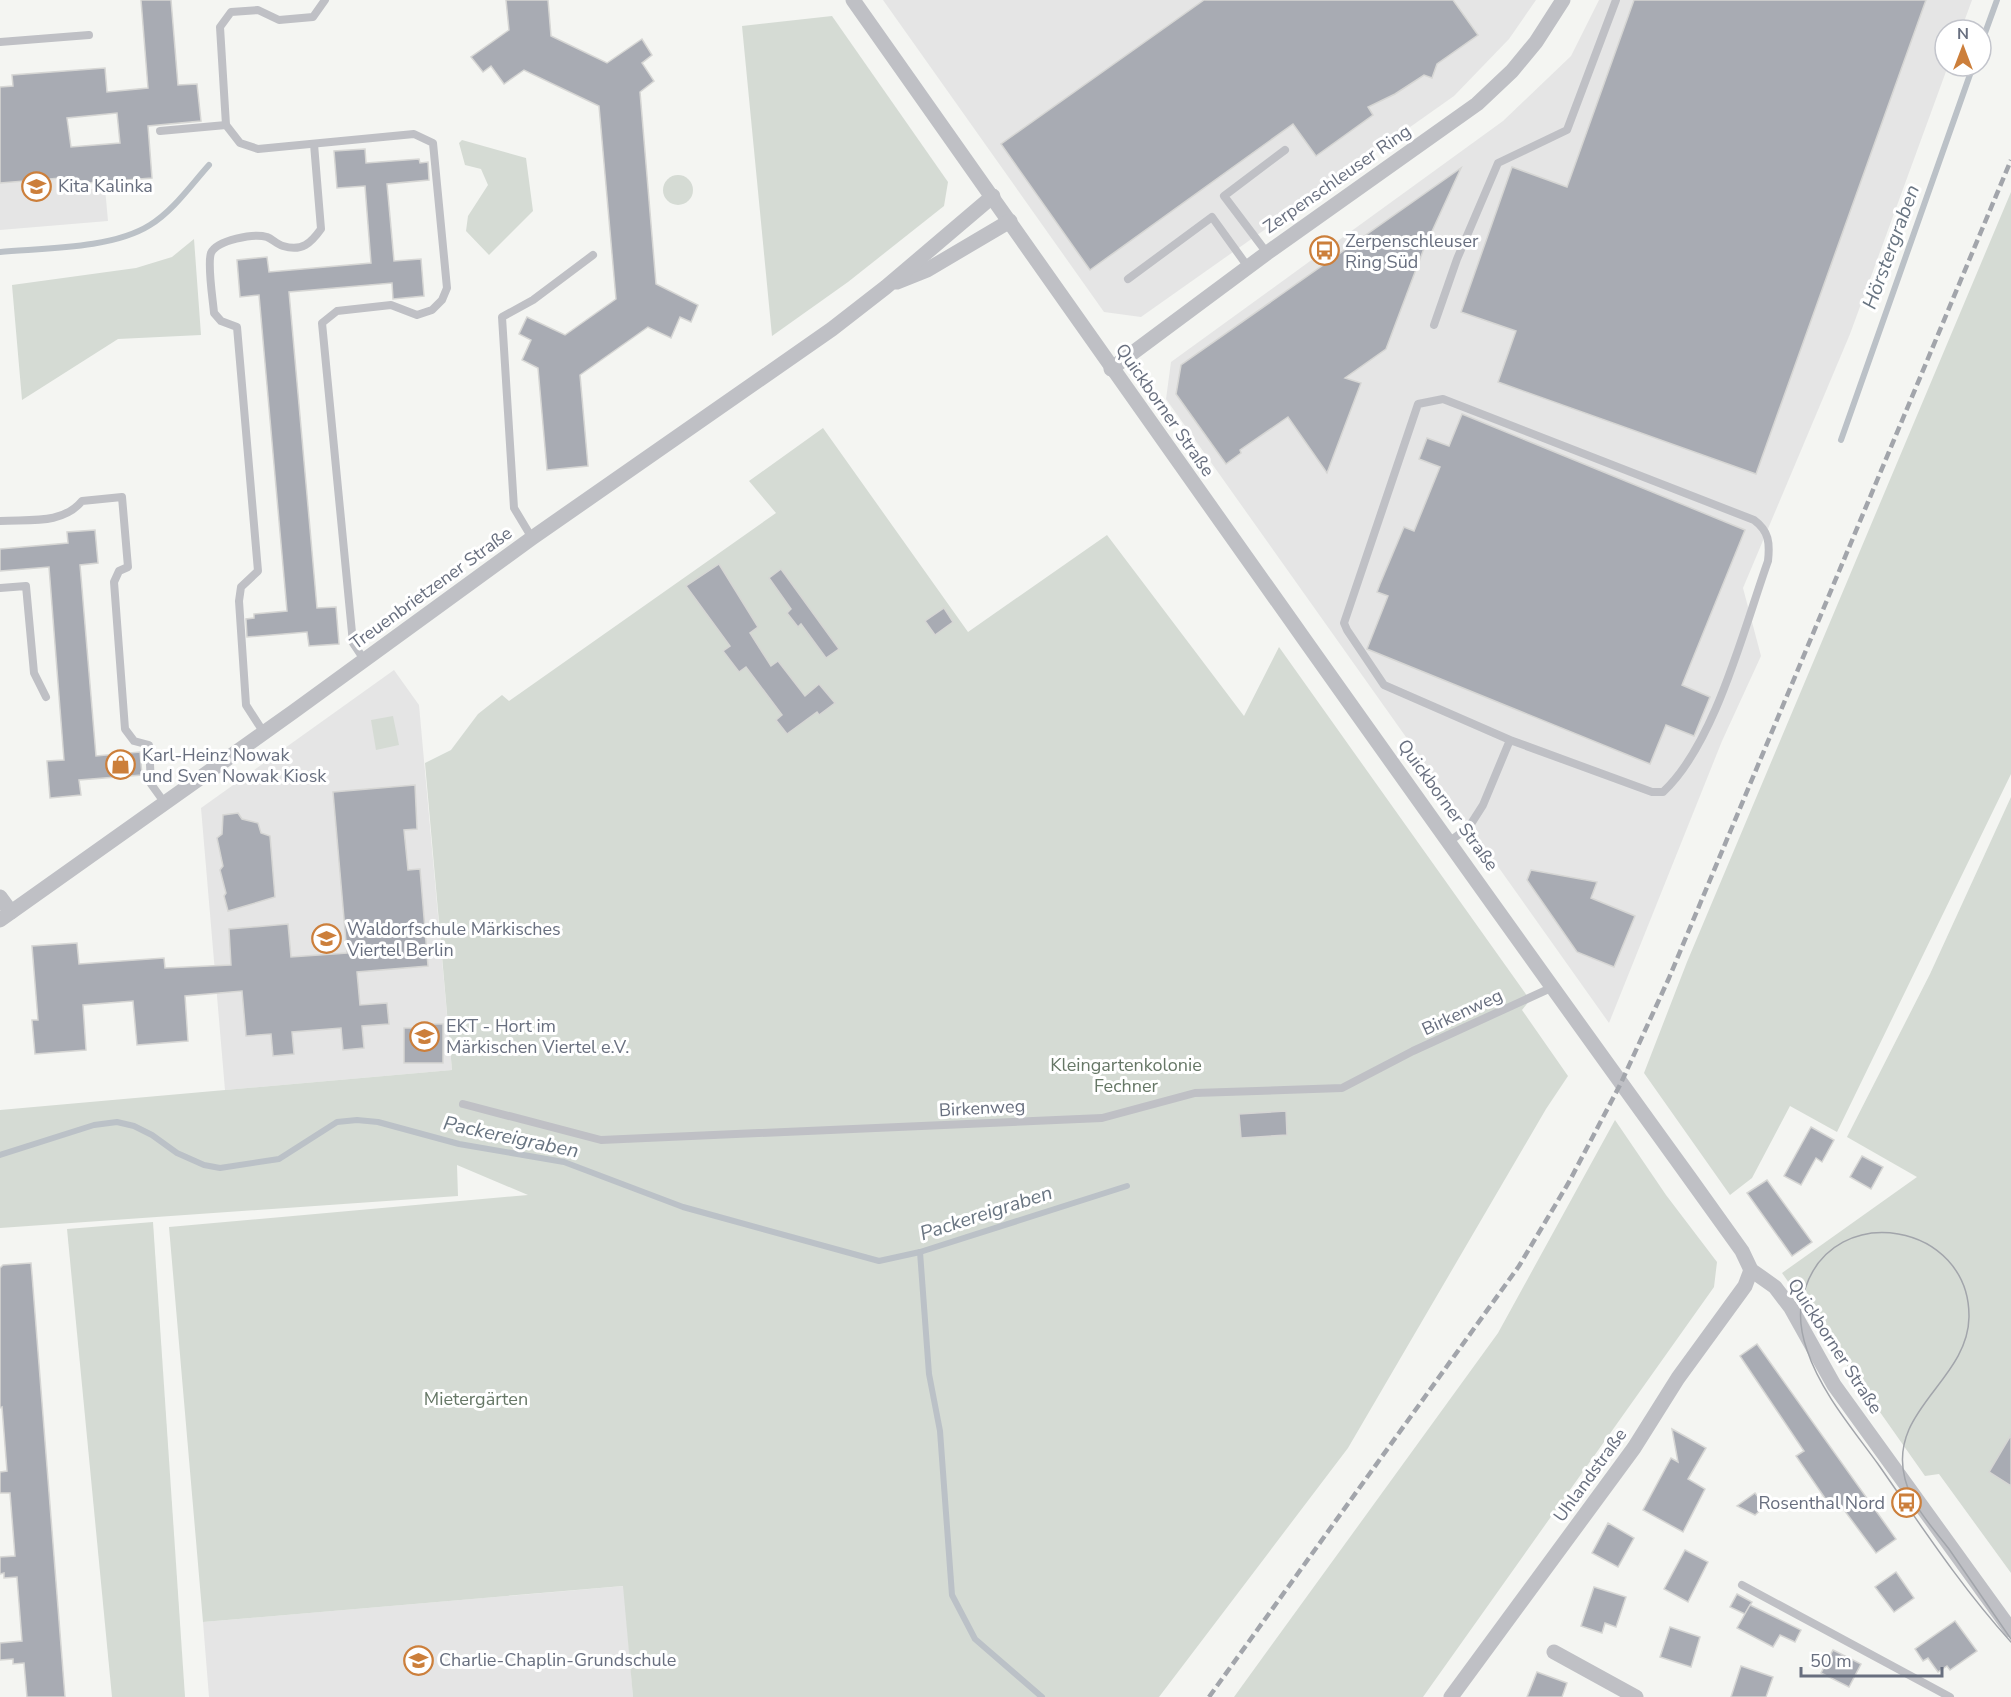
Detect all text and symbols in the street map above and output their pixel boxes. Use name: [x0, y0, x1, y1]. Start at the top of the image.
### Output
north arrow: [1933, 18, 1993, 78]
text: N: [1957, 23, 1969, 45]
street label: Zerpenschleuser Ring: [1258, 119, 1416, 239]
school or university icon: Kita Kalinka: [21, 170, 53, 202]
place label: Kita Kalinka: [58, 174, 153, 198]
water label: Hörstergraben: [1856, 181, 1926, 313]
place label: Zerpenschleuser Ring Süd: [1345, 229, 1479, 274]
bus stop icon: Zerpenschleuser Ring Süd: [1308, 235, 1340, 267]
street label: Quickborner Straße: [1110, 339, 1220, 481]
street label: Treuenbrietzener Straße: [345, 521, 517, 655]
street label: Quickborner Straße: [1392, 734, 1504, 876]
place label: Karl-Heinz Nowak und Sven Nowak Kiosk: [142, 743, 327, 788]
shop icon: Karl-Heinz Nowak und Sven Nowak Kiosk: [105, 749, 137, 781]
place label: Waldorfschule Märkisches Viertel Berlin: [346, 917, 561, 962]
school or university icon: Waldorfschule Märkisches Viertel Berlin: [310, 923, 342, 955]
street label: Birkenweg: [1418, 983, 1506, 1041]
place label: EKT - Hort im Märkischen Viertel e.V.: [446, 1014, 629, 1059]
school or university icon: EKT - Hort im Märkischen Viertel e.V.: [409, 1020, 441, 1052]
park label: Kleingartenkolonie Fechner: [1050, 1053, 1202, 1098]
street label: Birkenweg: [938, 1094, 1026, 1122]
water label: Packereigraben: [441, 1109, 581, 1165]
water label: Packereigraben: [916, 1179, 1056, 1247]
street label: Quickborner Straße: [1782, 1274, 1888, 1418]
park label: Mietergärten: [424, 1387, 528, 1411]
street label: Uhlandstraße: [1548, 1423, 1632, 1527]
bus stop icon: Rosenthal Nord: [1890, 1487, 1922, 1519]
place label: Rosenthal Nord: [1759, 1491, 1885, 1515]
scale bar: [1801, 1640, 1942, 1678]
school or university icon: Charlie-Chaplin-Grundschule: [402, 1644, 434, 1676]
place label: Charlie-Chaplin-Grundschule: [439, 1648, 676, 1672]
text: 50 m: [1810, 1649, 1852, 1673]

